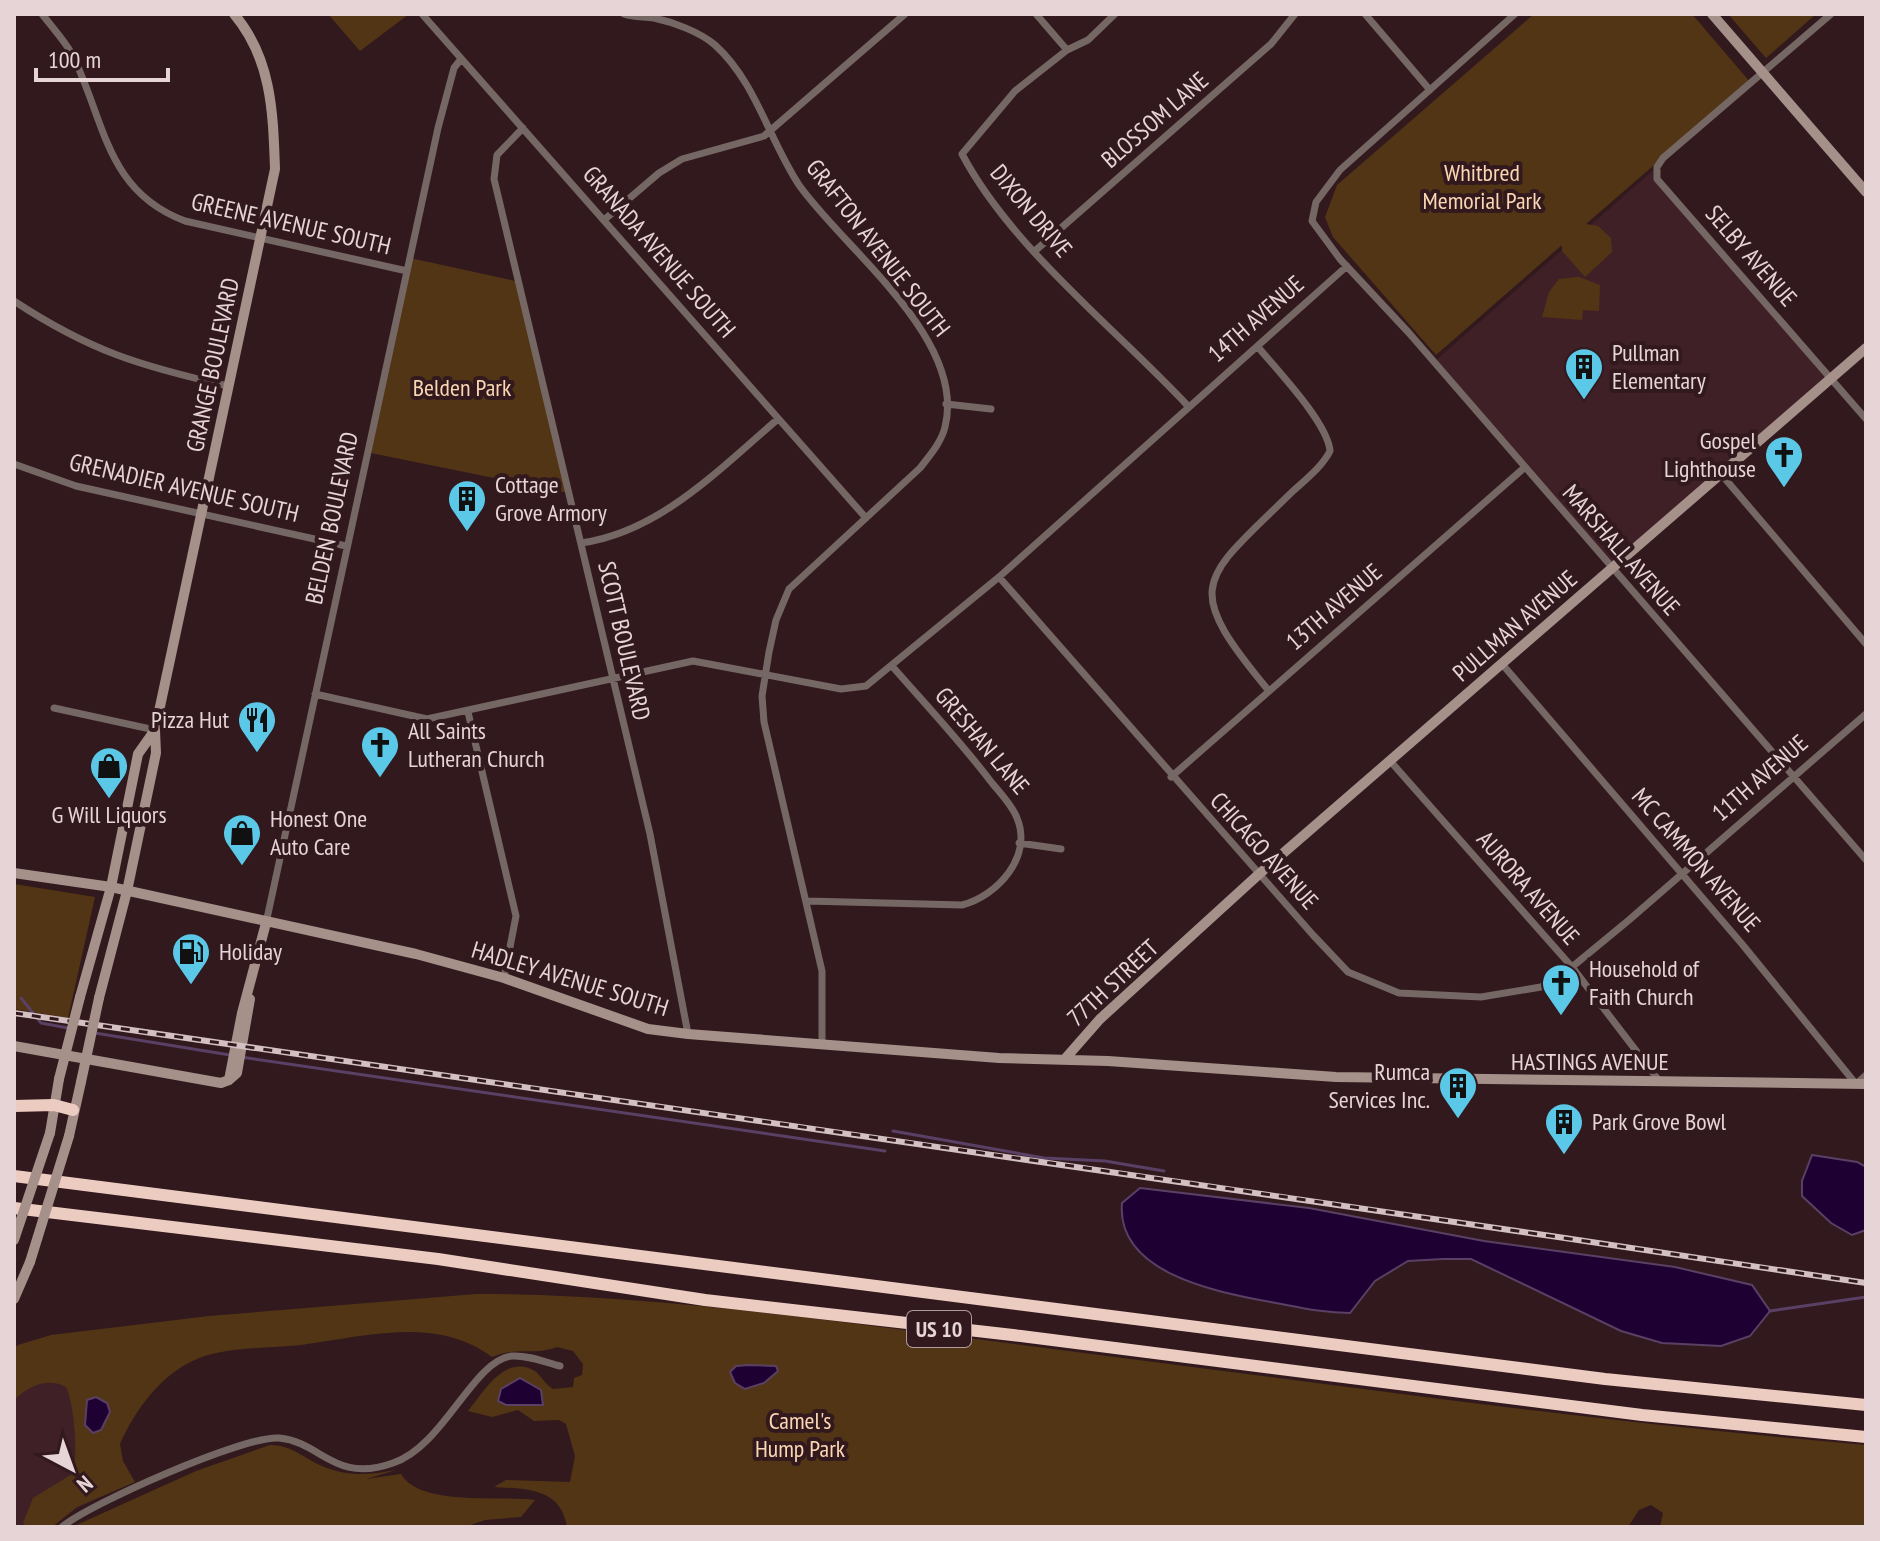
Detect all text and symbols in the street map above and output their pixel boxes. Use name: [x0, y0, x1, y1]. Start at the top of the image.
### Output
scale bar: [36, 32, 168, 82]
text: 100 m: [48, 44, 101, 75]
street label: BLOSSOM LANE: [1095, 65, 1215, 175]
street label: GRAFTON AVENUE SOUTH: [800, 153, 957, 343]
park label: Whitbred Memorial Park: [1423, 157, 1542, 216]
street label: DIXON DRIVE: [984, 158, 1079, 264]
street label: GRANADA AVENUE SOUTH: [576, 159, 742, 344]
street label: GREENE AVENUE SOUTH: [188, 185, 394, 262]
street label: SELBY AVENUE: [1699, 199, 1804, 313]
street label: 14TH AVENUE: [1201, 268, 1310, 369]
street label: GRANGE BOULEVARD: [179, 275, 246, 455]
place label: Pullman Elementary: [1612, 337, 1706, 396]
building icon: Pullman Elementary: [1563, 346, 1605, 401]
park label: Belden Park: [413, 372, 512, 403]
place label: Gospel Lighthouse: [1664, 425, 1756, 484]
street label: BELDEN BOULEVARD: [298, 429, 365, 607]
church icon: Gospel Lighthouse: [1763, 434, 1805, 489]
street label: GRENADIER AVENUE SOUTH: [66, 446, 302, 529]
place label: Cottage Grove Armory: [495, 469, 607, 528]
building icon: Cottage Grove Armory: [446, 478, 488, 533]
street label: MARSHALL AVENUE: [1556, 478, 1687, 622]
street label: 13TH AVENUE: [1279, 556, 1388, 657]
street label: SCOTT BOULEVARD: [591, 558, 658, 723]
street label: PULLMAN AVENUE: [1446, 563, 1583, 688]
street label: GRESHAN LANE: [928, 681, 1036, 801]
restaurant icon: Pizza Hut: [236, 699, 278, 754]
place label: Pizza Hut: [151, 704, 229, 735]
place label: All Saints Lutheran Church: [408, 715, 545, 774]
church icon: All Saints Lutheran Church: [359, 724, 401, 779]
street label: 11TH AVENUE: [1705, 727, 1814, 828]
shop icon: G Will Liquors: [88, 745, 130, 800]
street label: MC CAMMON AVENUE: [1625, 781, 1767, 938]
street label: CHICAGO AVENUE: [1203, 785, 1325, 916]
place label: G Will Liquors: [51, 799, 167, 830]
place label: Honest One Auto Care: [270, 803, 367, 862]
shop icon: Honest One Auto Care: [221, 812, 263, 867]
street label: AURORA AVENUE: [1470, 824, 1586, 951]
fuel station icon: Holiday: [170, 931, 212, 986]
street label: 77TH STREET: [1060, 932, 1165, 1033]
street label: HADLEY AVENUE SOUTH: [468, 934, 672, 1023]
place label: Holiday: [219, 936, 282, 967]
place label: Household of Faith Church: [1589, 953, 1700, 1012]
church icon: Household of Faith Church: [1540, 962, 1582, 1017]
street label: HASTINGS AVENUE: [1511, 1046, 1669, 1077]
place label: Rumca Services Inc.: [1329, 1056, 1430, 1115]
building icon: Rumca Services Inc.: [1437, 1065, 1479, 1120]
building icon: Park Grove Bowl: [1543, 1101, 1585, 1156]
place label: Park Grove Bowl: [1592, 1106, 1727, 1137]
road number: US 10: [907, 1311, 971, 1347]
park label: Camel's Hump Park: [755, 1405, 846, 1464]
north arrow: [32, 1429, 112, 1509]
text: N: [71, 1470, 99, 1499]

